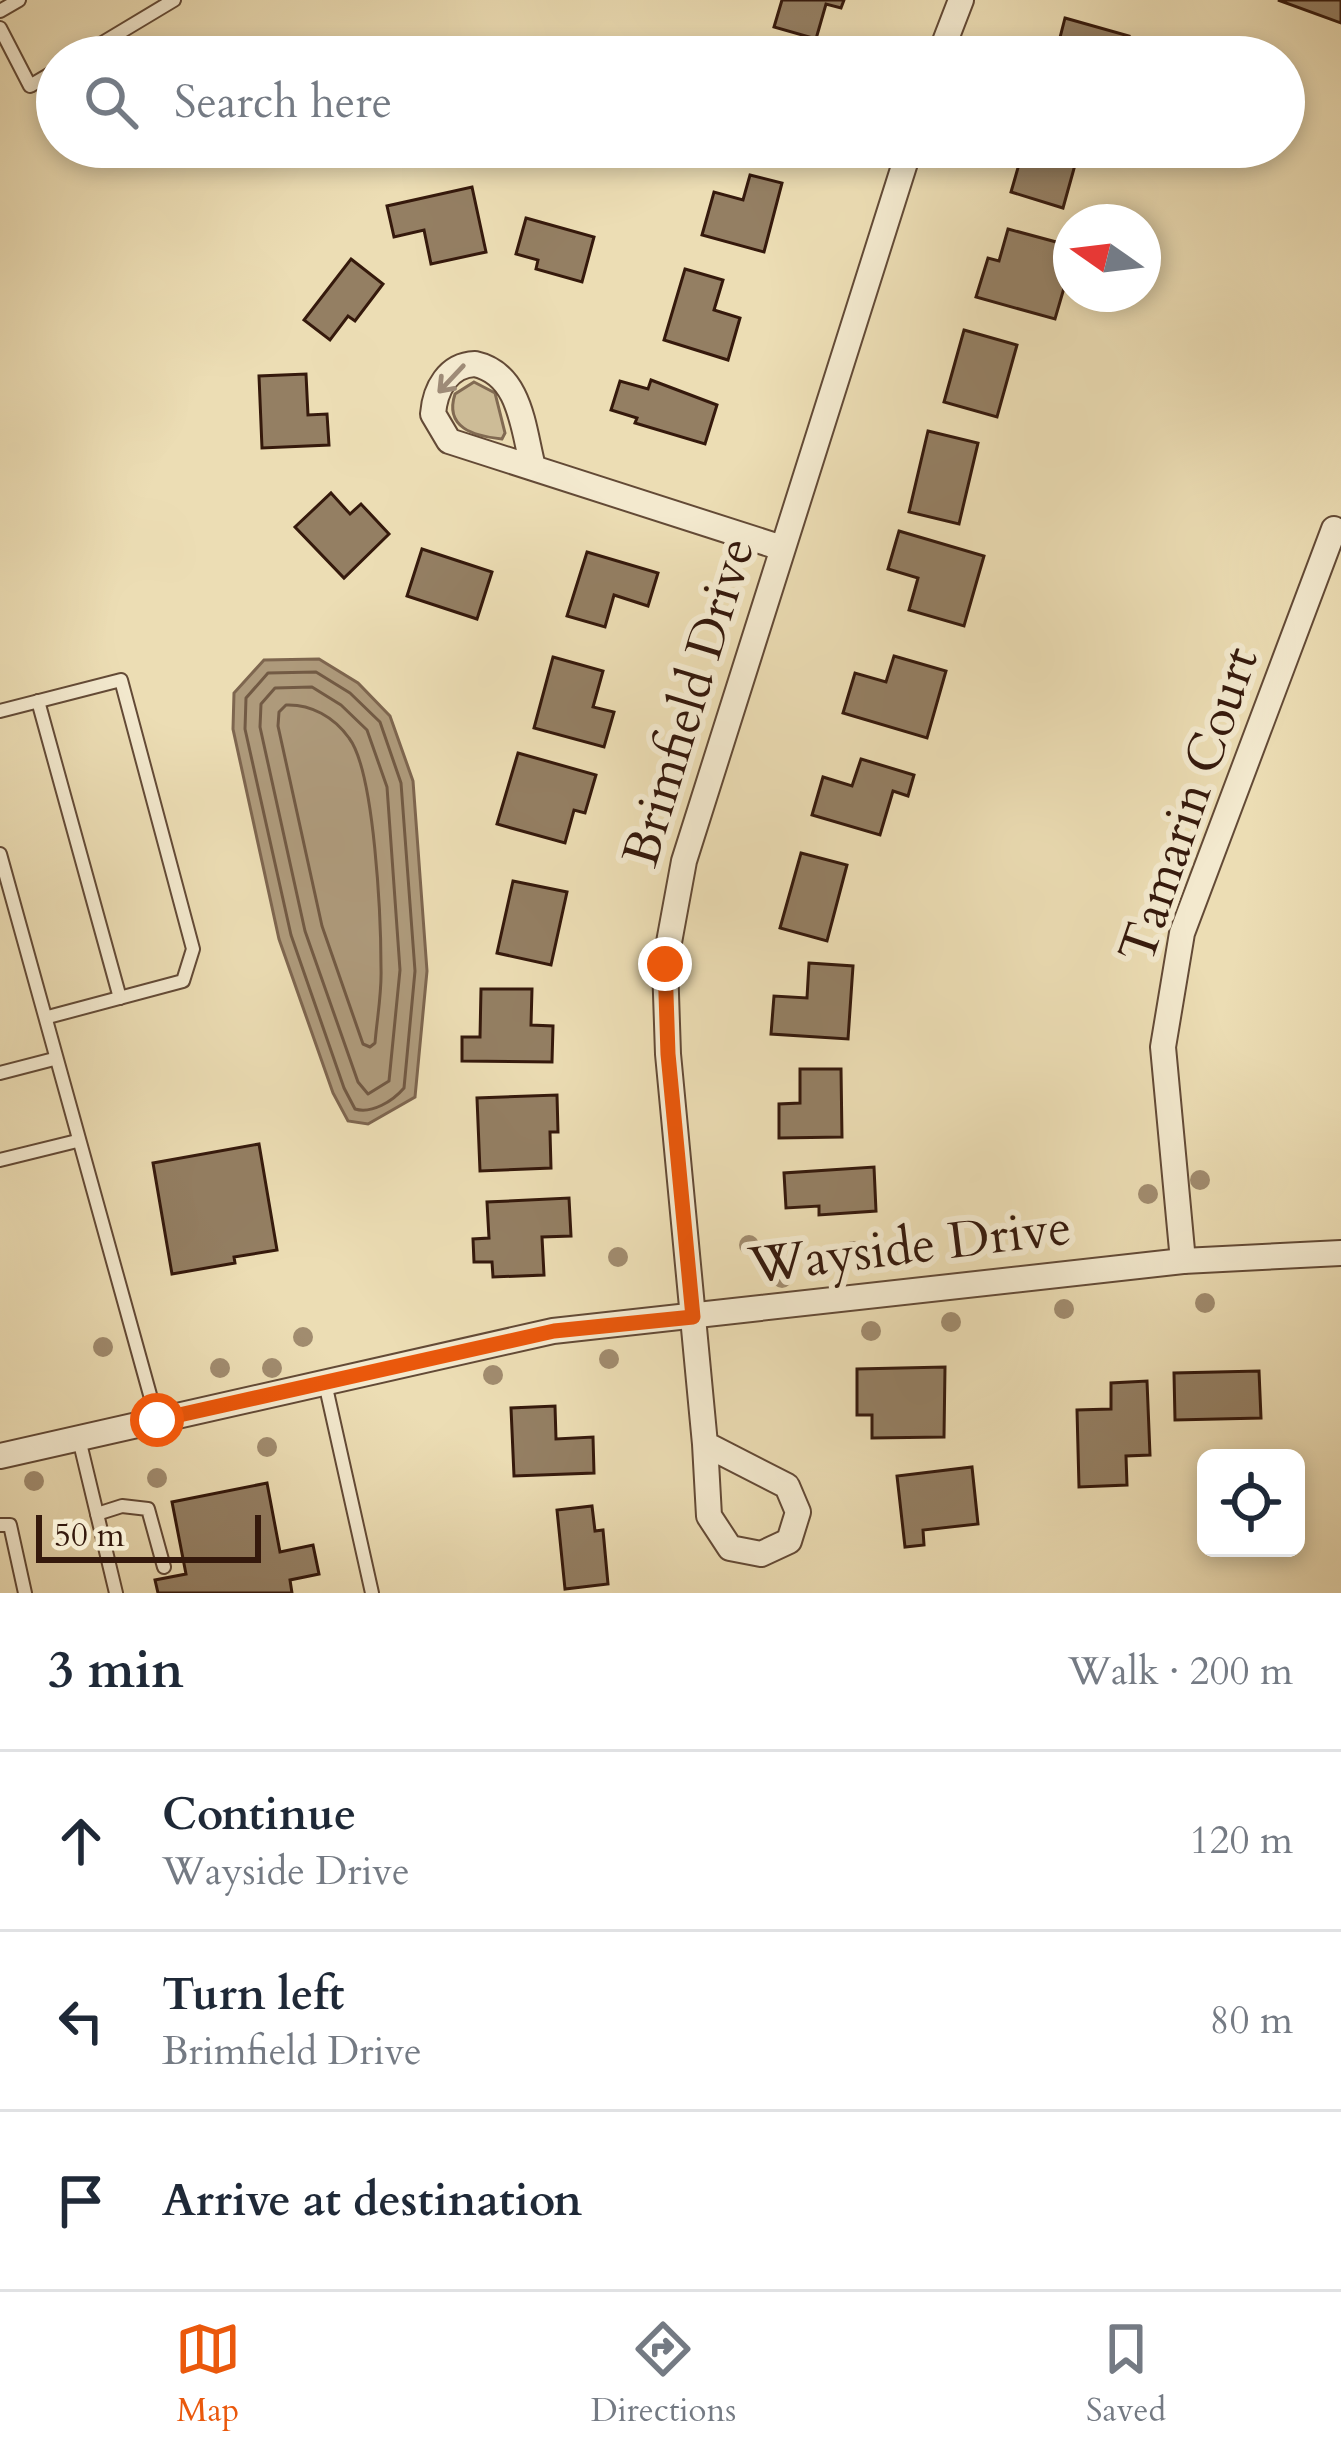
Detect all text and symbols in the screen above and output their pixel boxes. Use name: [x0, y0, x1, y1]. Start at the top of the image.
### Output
search box: [36, 36, 1305, 168]
icon: search: [78, 69, 144, 135]
text: Search here: [174, 72, 392, 133]
north arrow: [1053, 204, 1161, 312]
one-way arrow: [437, 364, 465, 394]
street label: Brimfield Drive: [606, 529, 772, 875]
street label: Tamarin Court: [1102, 638, 1276, 972]
route end: [638, 937, 692, 991]
street label: Wayside Drive: [744, 1193, 1075, 1302]
route start: [130, 1393, 184, 1447]
map controls: [1197, 1449, 1305, 1557]
button: locate: [1197, 1449, 1305, 1557]
scale bar: [36, 1509, 261, 1562]
text: 50 m: [54, 1513, 125, 1558]
text: 3 min: [48, 1636, 184, 1706]
text: Walk · 200 m: [1068, 1645, 1293, 1698]
text: Continue: [162, 1784, 356, 1845]
icon: ahead: [48, 1808, 114, 1874]
text: 120 m: [1190, 1814, 1293, 1867]
text: Wayside Drive: [162, 1845, 410, 1898]
text: Turn left: [162, 1964, 344, 2025]
icon: left: [48, 1988, 114, 2054]
text: 80 m: [1210, 1994, 1293, 2047]
text: Brimfield Drive: [162, 2025, 422, 2078]
icon: arrive: [48, 2168, 114, 2234]
text: Arrive at destination: [162, 2170, 582, 2231]
tab: Map: [175, 2316, 241, 2433]
tab: Directions: [591, 2316, 736, 2433]
tab: Saved: [1086, 2316, 1166, 2433]

